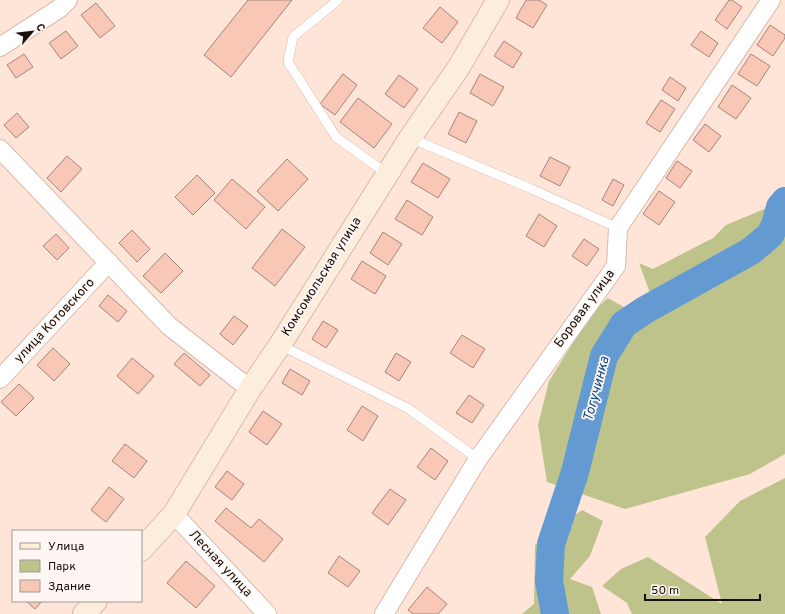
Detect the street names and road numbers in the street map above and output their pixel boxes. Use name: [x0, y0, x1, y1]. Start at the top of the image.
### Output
street label: Комсомольская улица: [279, 214, 365, 340]
street label: Боровая улица: [551, 267, 619, 351]
street label: улица Котовского: [11, 275, 99, 367]
street label: Лесная улица: [185, 527, 255, 601]

